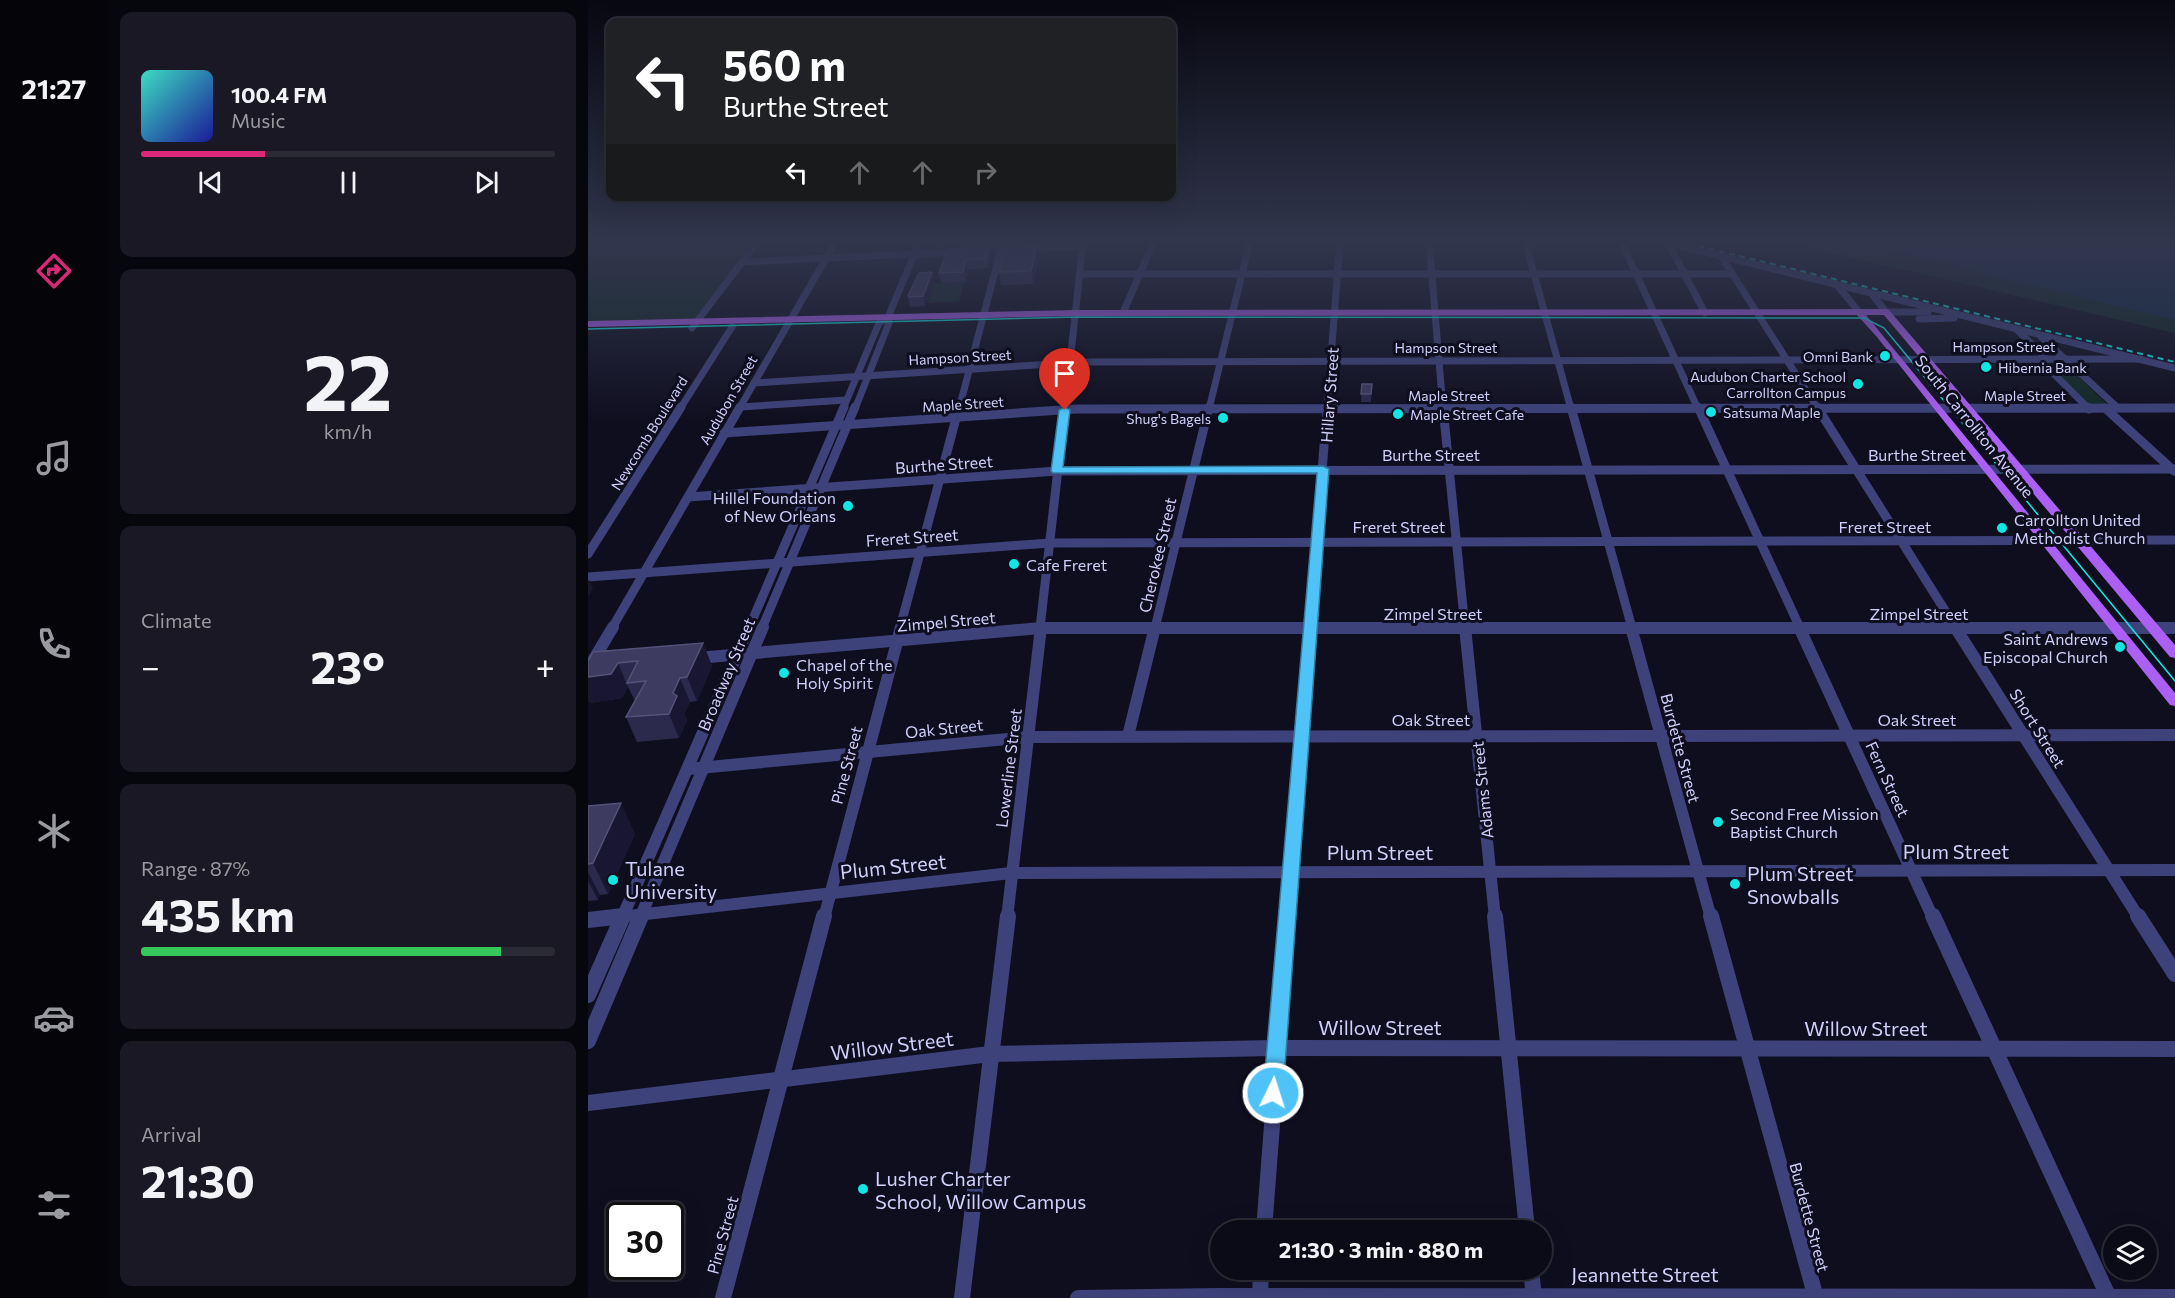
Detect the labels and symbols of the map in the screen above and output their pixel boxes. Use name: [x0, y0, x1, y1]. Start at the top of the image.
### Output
street label: Hampson Street: [1952, 338, 2056, 355]
street label: Hampson Street: [1394, 339, 1498, 356]
street label: Hampson Street: [908, 346, 1012, 368]
street label: Hillary Street: [1316, 346, 1342, 443]
pin: [1039, 348, 1090, 410]
place label: Omni Bank: [1803, 348, 1873, 365]
marker: Omni Bank: [1878, 349, 1892, 363]
street label: South Carrollton Avenue: [1912, 351, 2038, 501]
street label: Audubon Street: [696, 352, 761, 448]
place label: Hibernia Bank: [1998, 359, 2087, 376]
marker: Hibernia Bank: [1979, 360, 1993, 374]
place label: Audubon Charter School Carrollton Campus: [1690, 368, 1846, 401]
street label: Newcomb Boulevard: [607, 373, 691, 493]
marker: Audubon Charter School Carrollton Campus: [1851, 377, 1865, 391]
street label: Maple Street: [1408, 387, 1490, 404]
street label: Maple Street: [1984, 387, 2066, 404]
street label: Maple Street: [921, 393, 1005, 415]
place label: Satsuma Maple: [1723, 404, 1821, 421]
marker: Satsuma Maple: [1704, 405, 1718, 419]
place label: Maple Street Cafe: [1410, 406, 1524, 423]
marker: Maple Street Cafe: [1391, 407, 1405, 421]
place label: Shug's Bagels: [1126, 410, 1211, 427]
marker: Shug's Bagels: [1216, 411, 1230, 425]
street label: Burthe Street: [1382, 445, 1480, 464]
street label: Burthe Street: [1868, 445, 1966, 464]
street label: Burthe Street: [894, 451, 994, 477]
place label: Hillel Foundation of New Orleans: [713, 488, 836, 525]
street label: Cherokee Street: [1135, 495, 1180, 614]
marker: Hillel Foundation of New Orleans: [841, 499, 855, 513]
place label: Carrollton United Methodist Church: [2014, 510, 2145, 547]
street label: Freret Street: [1353, 517, 1446, 536]
street label: Freret Street: [1839, 517, 1932, 536]
marker: Carrollton United Methodist Church: [1995, 521, 2009, 535]
street label: Freret Street: [865, 524, 959, 550]
place label: Cafe Freret: [1026, 555, 1108, 574]
marker: Cafe Freret: [1007, 557, 1021, 571]
street label: Zimpel Street: [1383, 604, 1483, 623]
street label: Zimpel Street: [1869, 604, 1969, 623]
street label: Zimpel Street: [896, 607, 997, 635]
street label: Broadway Street: [694, 614, 759, 733]
place label: Saint Andrews Episcopal Church: [1983, 629, 2108, 666]
marker: Saint Andrews Episcopal Church: [2113, 640, 2127, 654]
place label: Chapel of the Holy Spirit: [796, 655, 893, 692]
marker: Chapel of the Holy Spirit: [777, 666, 791, 680]
street label: Short Street: [2006, 685, 2070, 771]
street label: Burdette Street: [1657, 691, 1705, 805]
street label: Lowerline Street: [991, 707, 1025, 829]
street label: Oak Street: [1392, 710, 1471, 729]
street label: Oak Street: [1878, 710, 1957, 729]
street label: Oak Street: [904, 714, 984, 742]
street label: Pine Street: [826, 723, 866, 806]
street label: Fern Street: [1862, 738, 1914, 820]
street label: Adams Street: [1467, 740, 1497, 840]
place label: Second Free Mission Baptist Church: [1730, 804, 1879, 841]
marker: Second Free Mission Baptist Church: [1711, 815, 1725, 829]
street label: Plum Street: [1903, 839, 2009, 863]
street label: Plum Street: [1327, 840, 1433, 864]
street label: Plum Street: [839, 848, 947, 884]
place label: Tulane University: [625, 856, 717, 903]
place label: Plum Street Snowballs: [1747, 861, 1854, 908]
marker: Tulane University: [606, 873, 620, 887]
marker: Plum Street Snowballs: [1728, 877, 1742, 891]
street label: Willow Street: [1318, 1015, 1442, 1039]
street label: Willow Street: [1804, 1016, 1928, 1040]
street label: Willow Street: [829, 1026, 955, 1064]
position arrow: [1241, 1061, 1305, 1125]
street label: Burdette Street: [1786, 1160, 1834, 1274]
place label: Lusher Charter School, Willow Campus: [875, 1166, 1086, 1213]
marker: Lusher Charter School, Willow Campus: [856, 1182, 870, 1196]
street label: Pine Street: [702, 1193, 742, 1276]
speed limit sign: 30: [606, 1202, 684, 1280]
street label: Jeannette Street: [1571, 1262, 1719, 1286]

